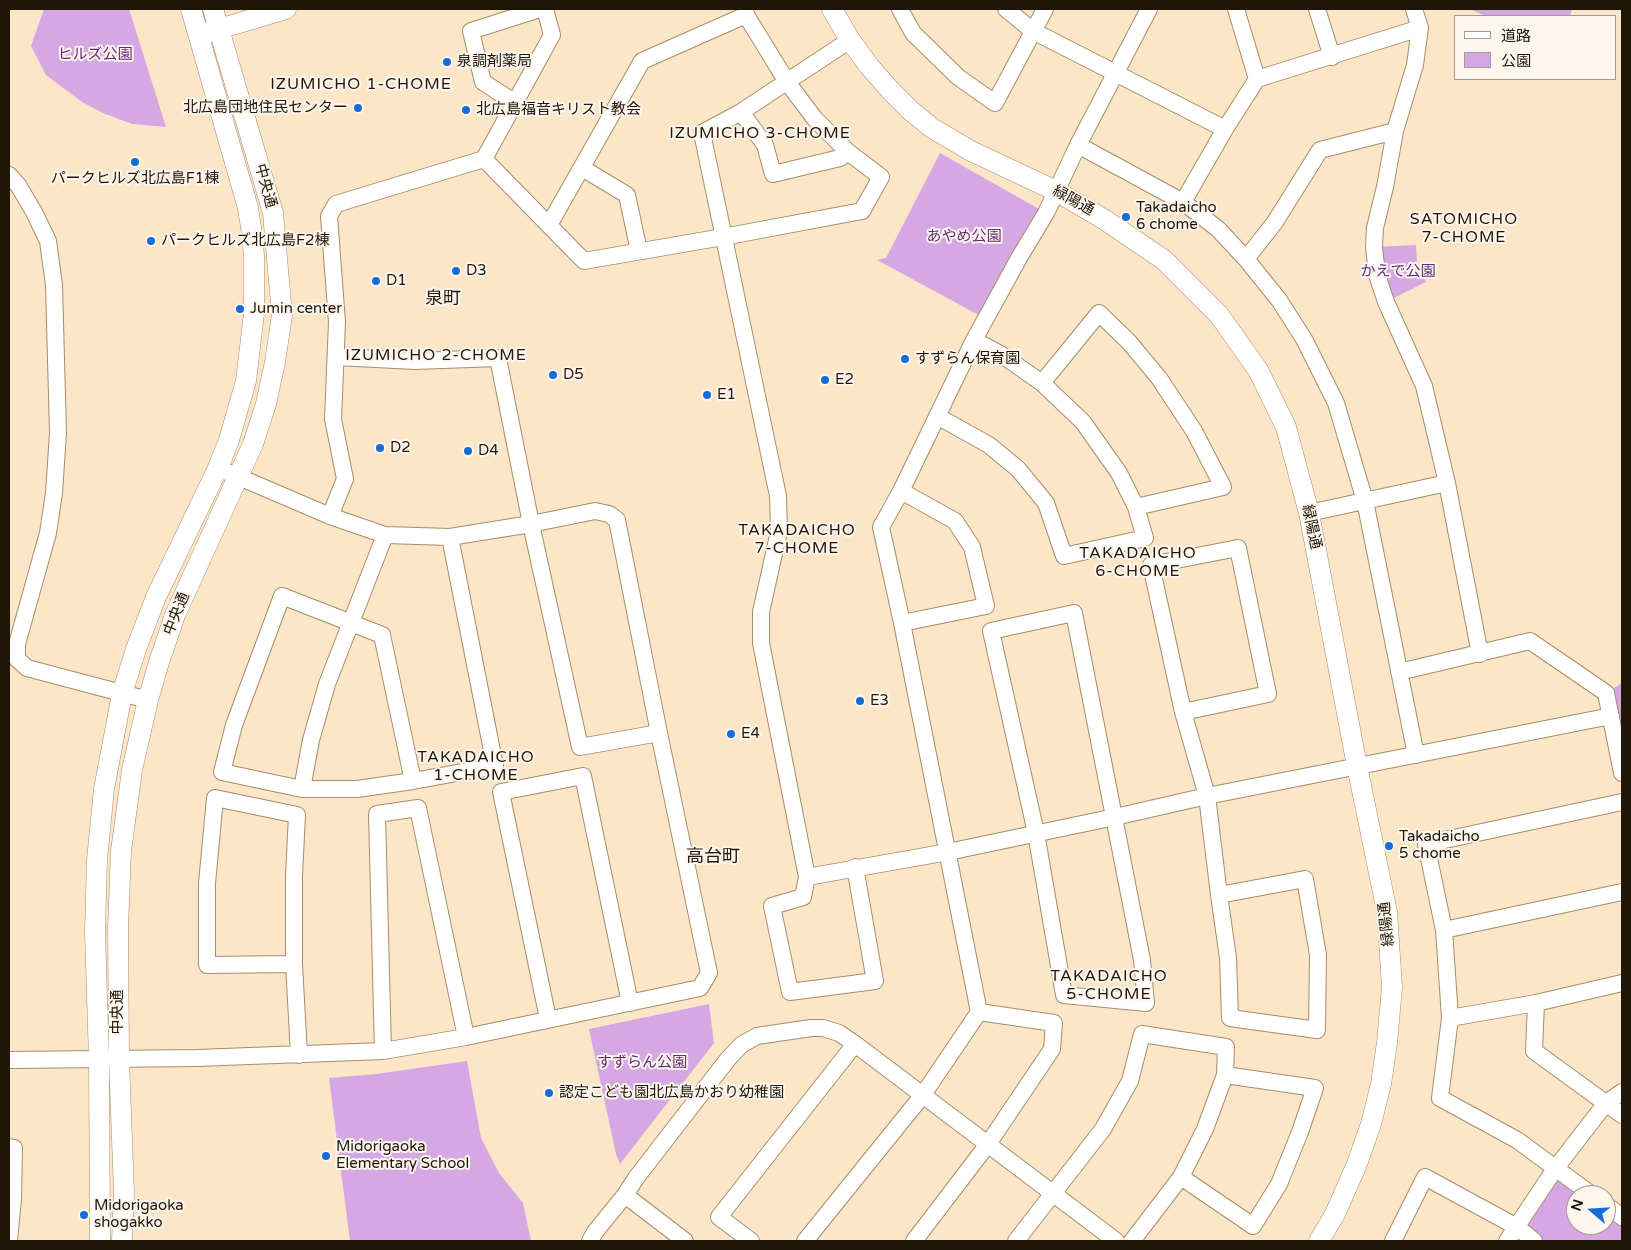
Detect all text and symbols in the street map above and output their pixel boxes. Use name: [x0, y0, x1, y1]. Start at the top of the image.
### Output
legend: [1454, 15, 1616, 80]
text: 道路: [1501, 27, 1531, 45]
park label: ヒルズ公園: [58, 46, 132, 64]
text: 公園: [1501, 52, 1531, 70]
place label: 泉調剤薬局: [457, 53, 532, 71]
marker: 泉調剤薬局: [441, 56, 453, 68]
district label: IZUMICHO 1-CHOME: [268, 75, 454, 95]
place label: 北広島団地住民センター: [183, 99, 348, 117]
place label: 北広島福音キリスト教会: [476, 101, 641, 119]
marker: 北広島団地住民センター: [352, 102, 364, 114]
marker: 北広島福音キリスト教会: [460, 104, 472, 116]
district label: IZUMICHO 3-CHOME: [667, 124, 853, 144]
marker: パークヒルズ北広島F1棟: [129, 156, 141, 168]
street label: 中央通: [250, 162, 280, 210]
place label: パークヒルズ北広島F1棟: [51, 170, 219, 188]
street label: 緑陽通: [1049, 182, 1097, 220]
place label: Takadaicho 6 chome: [1136, 199, 1217, 234]
district label: SATOMICHO 7-CHOME: [1409, 210, 1519, 248]
marker: Takadaicho 6 chome: [1120, 211, 1132, 223]
park label: あやめ公園: [927, 228, 1001, 246]
place label: パークヒルズ北広島F2棟: [161, 232, 330, 250]
marker: パークヒルズ北広島F2棟: [145, 235, 157, 247]
place label: D3: [466, 262, 487, 280]
park label: かえで公園: [1361, 263, 1435, 281]
marker: D3: [450, 265, 462, 277]
place label: D1: [386, 272, 407, 290]
marker: D1: [370, 275, 382, 287]
district label: 泉町: [425, 288, 461, 310]
place label: Jumin center: [250, 300, 342, 318]
marker: Jumin center: [234, 303, 246, 315]
district label: IZUMICHO 2-CHOME: [343, 346, 529, 366]
place label: すずらん保育園: [915, 350, 1020, 368]
marker: すずらん保育園: [899, 353, 911, 365]
place label: D5: [563, 366, 584, 384]
marker: D5: [547, 369, 559, 381]
place label: E2: [835, 371, 854, 389]
marker: E2: [819, 374, 831, 386]
place label: E1: [717, 386, 736, 404]
marker: E1: [701, 389, 713, 401]
place label: D2: [390, 439, 411, 457]
marker: D2: [374, 442, 386, 454]
place label: D4: [478, 442, 499, 460]
marker: D4: [462, 445, 474, 457]
street label: 緑陽通: [1298, 503, 1324, 551]
district label: TAKADAICHO 7-CHOME: [737, 521, 857, 559]
district label: TAKADAICHO 6-CHOME: [1078, 544, 1198, 582]
street label: 中央通: [160, 590, 194, 638]
place label: E3: [870, 692, 889, 710]
marker: E3: [854, 695, 866, 707]
place label: E4: [741, 725, 760, 743]
marker: E4: [725, 728, 737, 740]
district label: TAKADAICHO 1-CHOME: [416, 748, 536, 786]
place label: Takadaicho 5 chome: [1399, 828, 1480, 863]
marker: Takadaicho 5 chome: [1383, 840, 1395, 852]
district label: 高台町: [686, 846, 740, 868]
street label: 緑陽通: [1376, 901, 1398, 947]
district label: TAKADAICHO 5-CHOME: [1049, 967, 1169, 1005]
street label: 中央通: [109, 990, 127, 1034]
park label: すずらん公園: [597, 1054, 687, 1072]
place label: 認定こども園北広島かおり幼稚園: [559, 1084, 784, 1102]
marker: 認定こども園北広島かおり幼稚園: [543, 1087, 555, 1099]
place label: Midorigaoka Elementary School: [336, 1138, 469, 1173]
marker: Midorigaoka Elementary School: [320, 1150, 332, 1162]
north arrow: [1566, 1185, 1616, 1235]
place label: Midorigaoka shogakko: [94, 1197, 184, 1232]
text: N: [1567, 1197, 1587, 1213]
marker: Midorigaoka shogakko: [78, 1209, 90, 1221]

